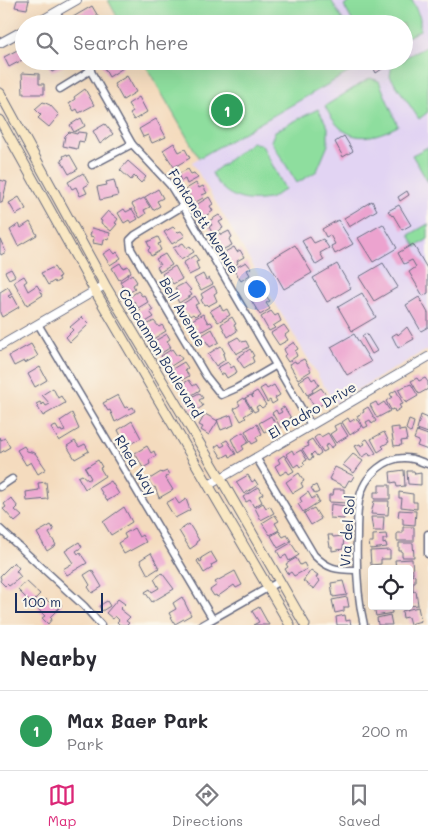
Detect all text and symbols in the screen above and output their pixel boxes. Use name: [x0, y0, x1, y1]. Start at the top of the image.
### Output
search box: [15, 15, 413, 70]
icon: search: [33, 29, 61, 57]
text: Search here: [73, 30, 189, 55]
pin: 1: [211, 91, 243, 129]
street label: Fontonett Avenue: [164, 165, 244, 277]
street label: Bell Avenue: [155, 274, 211, 350]
your location: [244, 276, 270, 302]
street label: Concannon Boulevard: [115, 285, 207, 421]
street label: El Padro Drive: [264, 377, 360, 443]
street label: Rhea Way: [111, 431, 161, 499]
street label: Via del Sol: [335, 495, 359, 567]
map controls: [368, 565, 413, 610]
button: locate: [368, 565, 413, 610]
scale bar: [15, 590, 102, 613]
text: 100 m: [22, 592, 61, 611]
text: Nearby: [20, 644, 97, 671]
text: Max Baer Park: [67, 708, 208, 733]
text: 1: [32, 720, 40, 741]
text: 200 m: [361, 720, 408, 741]
text: Park: [67, 733, 103, 754]
tab: Map: [48, 781, 76, 830]
tab: Directions: [172, 781, 243, 830]
tab: Saved: [339, 781, 380, 830]

